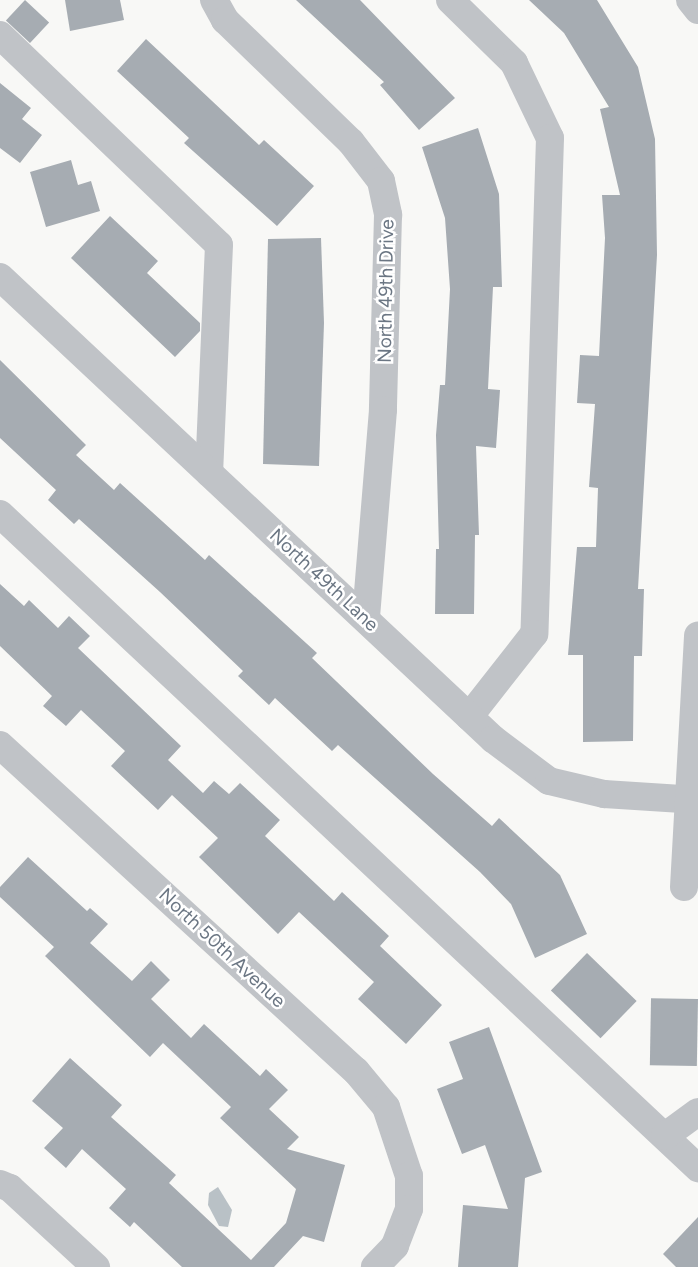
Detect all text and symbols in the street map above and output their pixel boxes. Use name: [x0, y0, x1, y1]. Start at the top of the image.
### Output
street label: North 49th Drive: [373, 219, 399, 363]
street label: North 49th Lane: [265, 524, 383, 636]
street label: North 50th Avenue: [154, 884, 290, 1012]

